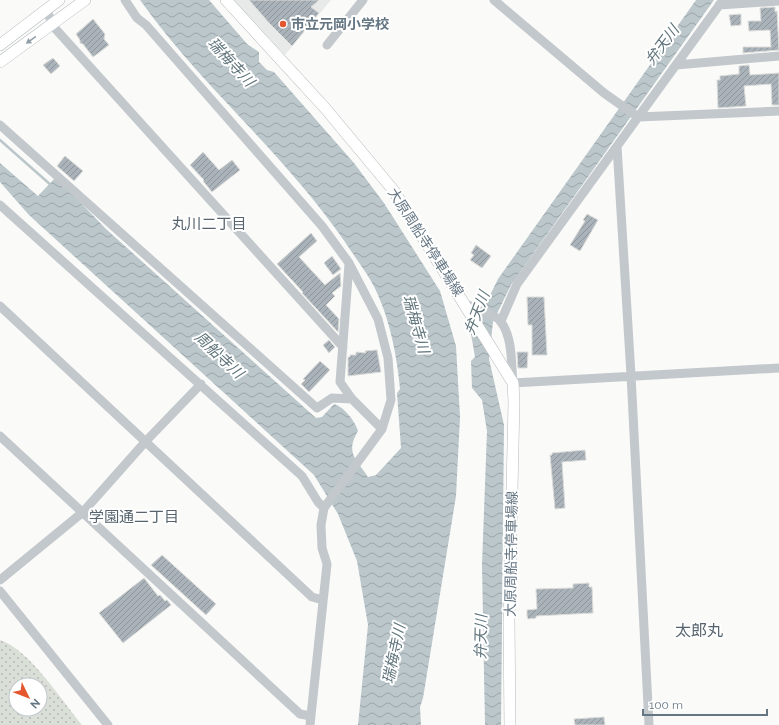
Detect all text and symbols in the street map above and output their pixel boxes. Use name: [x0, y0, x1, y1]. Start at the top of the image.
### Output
place label: 市立元岡小学校: [291, 16, 389, 32]
marker: 市立元岡小学校: [278, 19, 288, 29]
water label: 弁天川: [641, 20, 684, 68]
water label: 瑞梅寺川: [204, 34, 259, 92]
one-way arrow: [26, 35, 37, 44]
street label: 大原周船寺停車場線: [385, 185, 467, 299]
district label: 丸川二丁目: [171, 215, 247, 233]
water label: 弁天川: [461, 287, 494, 337]
water label: 瑞梅寺川: [399, 293, 433, 357]
water label: 周船寺川: [191, 328, 249, 383]
street label: 大原周船寺停車場線: [502, 491, 520, 617]
district label: 学園通二丁目: [89, 508, 179, 526]
water label: 弁天川: [472, 612, 490, 660]
water label: 瑞梅寺川: [379, 621, 409, 685]
district label: 太郎丸: [675, 621, 723, 640]
north arrow: [8, 677, 48, 717]
scale bar: [643, 691, 767, 717]
text: N: [27, 696, 43, 711]
text: 100 m: [649, 698, 683, 712]

